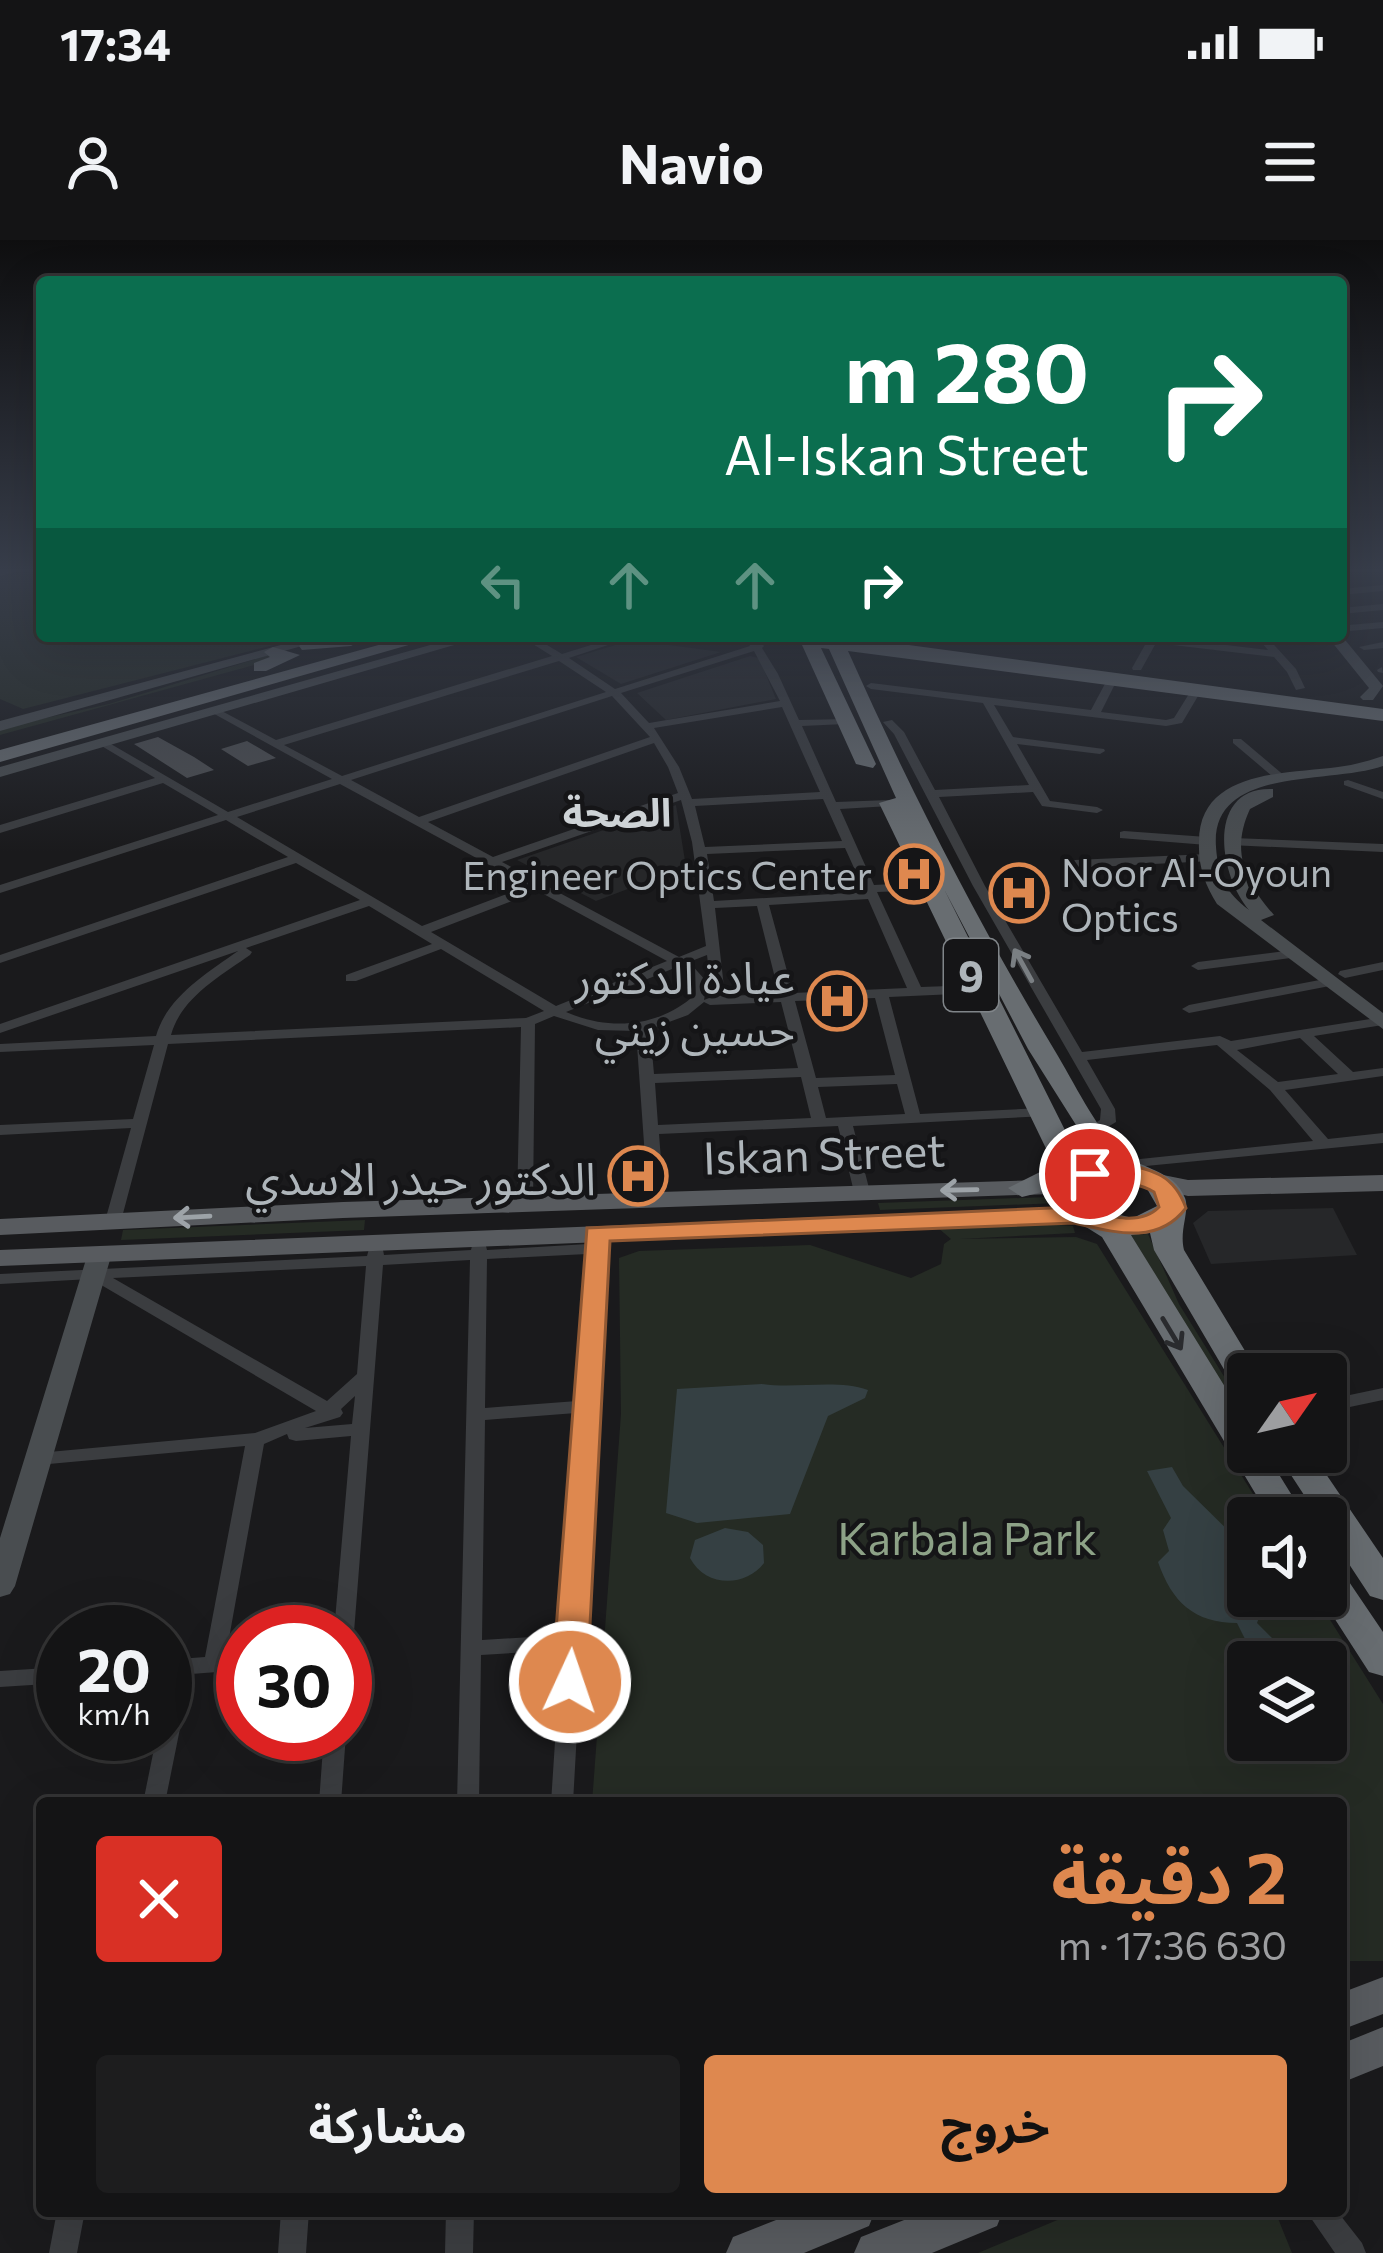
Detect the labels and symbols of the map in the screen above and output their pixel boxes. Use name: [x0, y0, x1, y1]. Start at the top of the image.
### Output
district label: الصحة: [563, 787, 671, 835]
hospital icon: Engineer Optics Center: [883, 843, 945, 905]
place label: Noor Al-Oyoun Optics: [1061, 847, 1332, 940]
place label: Engineer Optics Center: [462, 850, 872, 898]
hospital icon: Noor Al-Oyoun Optics: [988, 862, 1050, 924]
road number: 9: [944, 939, 998, 1011]
place label: عيادة الدكتور حسين زيني: [573, 948, 795, 1064]
one-way arrow: [1011, 948, 1034, 983]
hospital icon: عيادة الدكتور حسين زيني: [806, 970, 868, 1032]
street label: Iskan Street: [702, 1120, 946, 1184]
pin: [1039, 1123, 1141, 1225]
hospital icon: الدكتور حيدر الاسدي: [607, 1145, 669, 1207]
place label: الدكتور حيدر الاسدي: [245, 1149, 596, 1213]
one-way arrow: [940, 1178, 979, 1201]
one-way arrow: [173, 1206, 212, 1229]
one-way arrow: [1160, 1316, 1184, 1350]
north arrow: [1227, 1353, 1347, 1473]
park label: Karbala Park: [837, 1509, 1097, 1564]
speed limit sign: 30: [216, 1605, 372, 1761]
position arrow: [507, 1619, 633, 1745]

